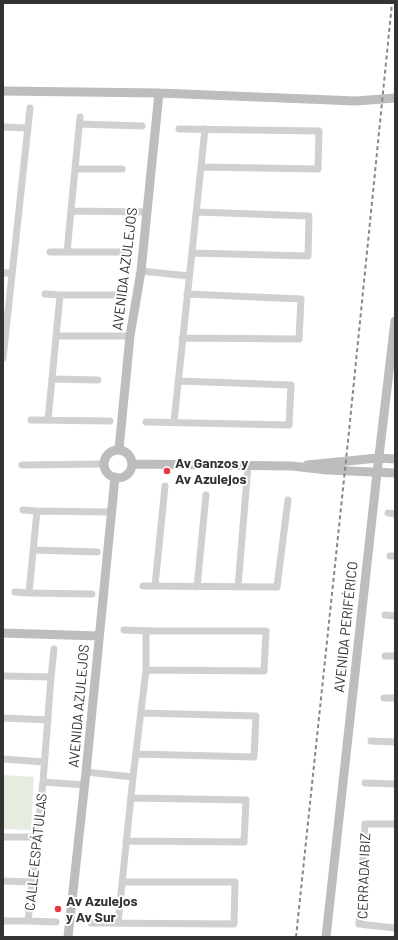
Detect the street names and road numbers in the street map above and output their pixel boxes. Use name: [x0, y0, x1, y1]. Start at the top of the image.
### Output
street label: AVENIDA AZULEJOS: [109, 207, 141, 331]
street label: AVENIDA PERIFÉRICO: [331, 561, 361, 693]
street label: AVENIDA AZULEJOS: [65, 644, 93, 768]
street label: CALLE ESPÁTULAS: [21, 792, 51, 912]
street label: CERRADA IBIZ: [354, 833, 374, 919]

